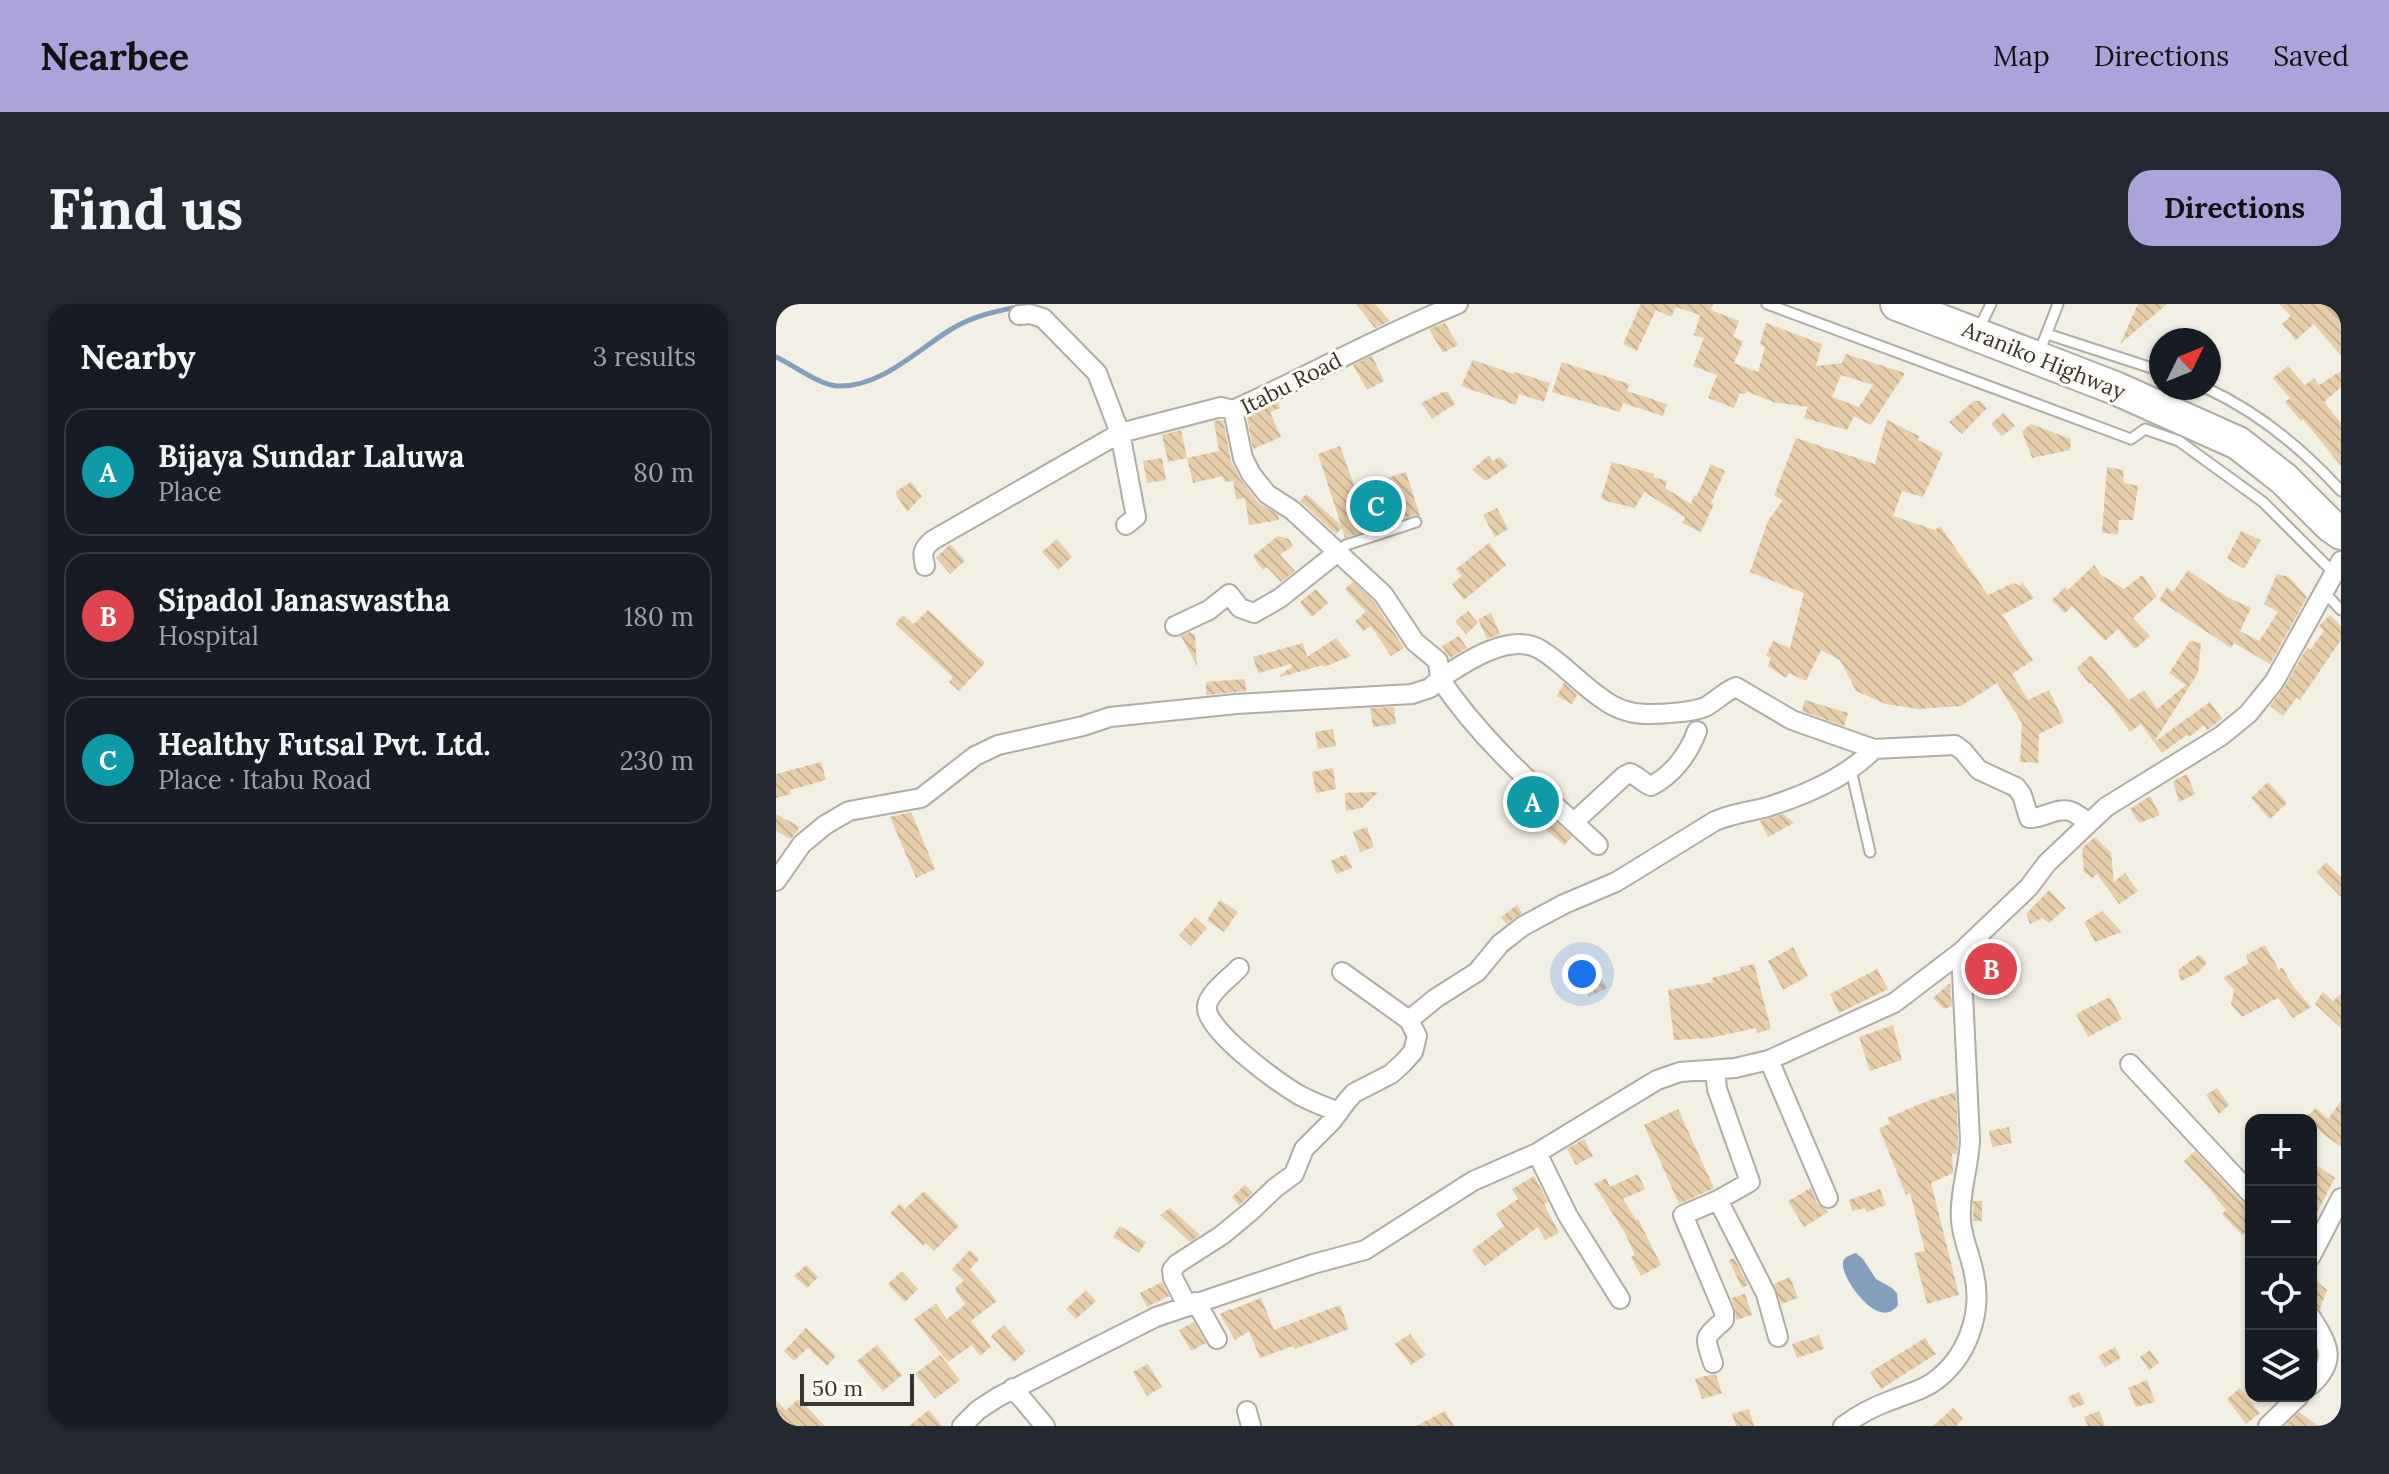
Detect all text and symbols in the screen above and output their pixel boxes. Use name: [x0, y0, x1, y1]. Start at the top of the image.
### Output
text: Nearbee: [40, 32, 189, 80]
text: Map: [1993, 38, 2050, 74]
text: Directions: [2094, 38, 2229, 74]
text: Saved: [2273, 38, 2349, 74]
button: Directions: [2128, 170, 2341, 246]
text: Find us: [48, 173, 243, 244]
street label: Araniko Highway: [1957, 314, 2130, 406]
north arrow: [2149, 328, 2221, 400]
text: Nearby: [80, 335, 196, 378]
text: 3 results: [593, 340, 696, 373]
street label: Itabu Road: [1236, 346, 1346, 420]
text: Bijaya Sundar Laluwa: [158, 437, 464, 475]
text: A: [99, 456, 117, 489]
text: 80 m: [633, 456, 694, 489]
text: Place: [158, 475, 222, 508]
pin: C: [1350, 476, 1402, 536]
text: Sipadol Janaswastha: [158, 581, 450, 619]
text: B: [99, 600, 117, 633]
text: 180 m: [624, 600, 694, 633]
text: Hospital: [158, 619, 259, 652]
text: Healthy Futsal Pvt. Ltd.: [158, 725, 490, 763]
text: C: [99, 744, 117, 777]
text: 230 m: [620, 744, 694, 777]
text: Place · Itabu Road: [158, 763, 372, 796]
pin: A: [1507, 772, 1559, 832]
pin: B: [1965, 939, 2017, 999]
your location: [1562, 954, 1602, 994]
map controls: [2245, 1114, 2317, 1402]
button: +: [2245, 1114, 2317, 1186]
button: −: [2245, 1186, 2317, 1258]
button: locate: [2245, 1258, 2317, 1330]
button: layers: [2245, 1330, 2317, 1402]
scale bar: [800, 1370, 914, 1406]
text: 50 m: [812, 1374, 863, 1402]

